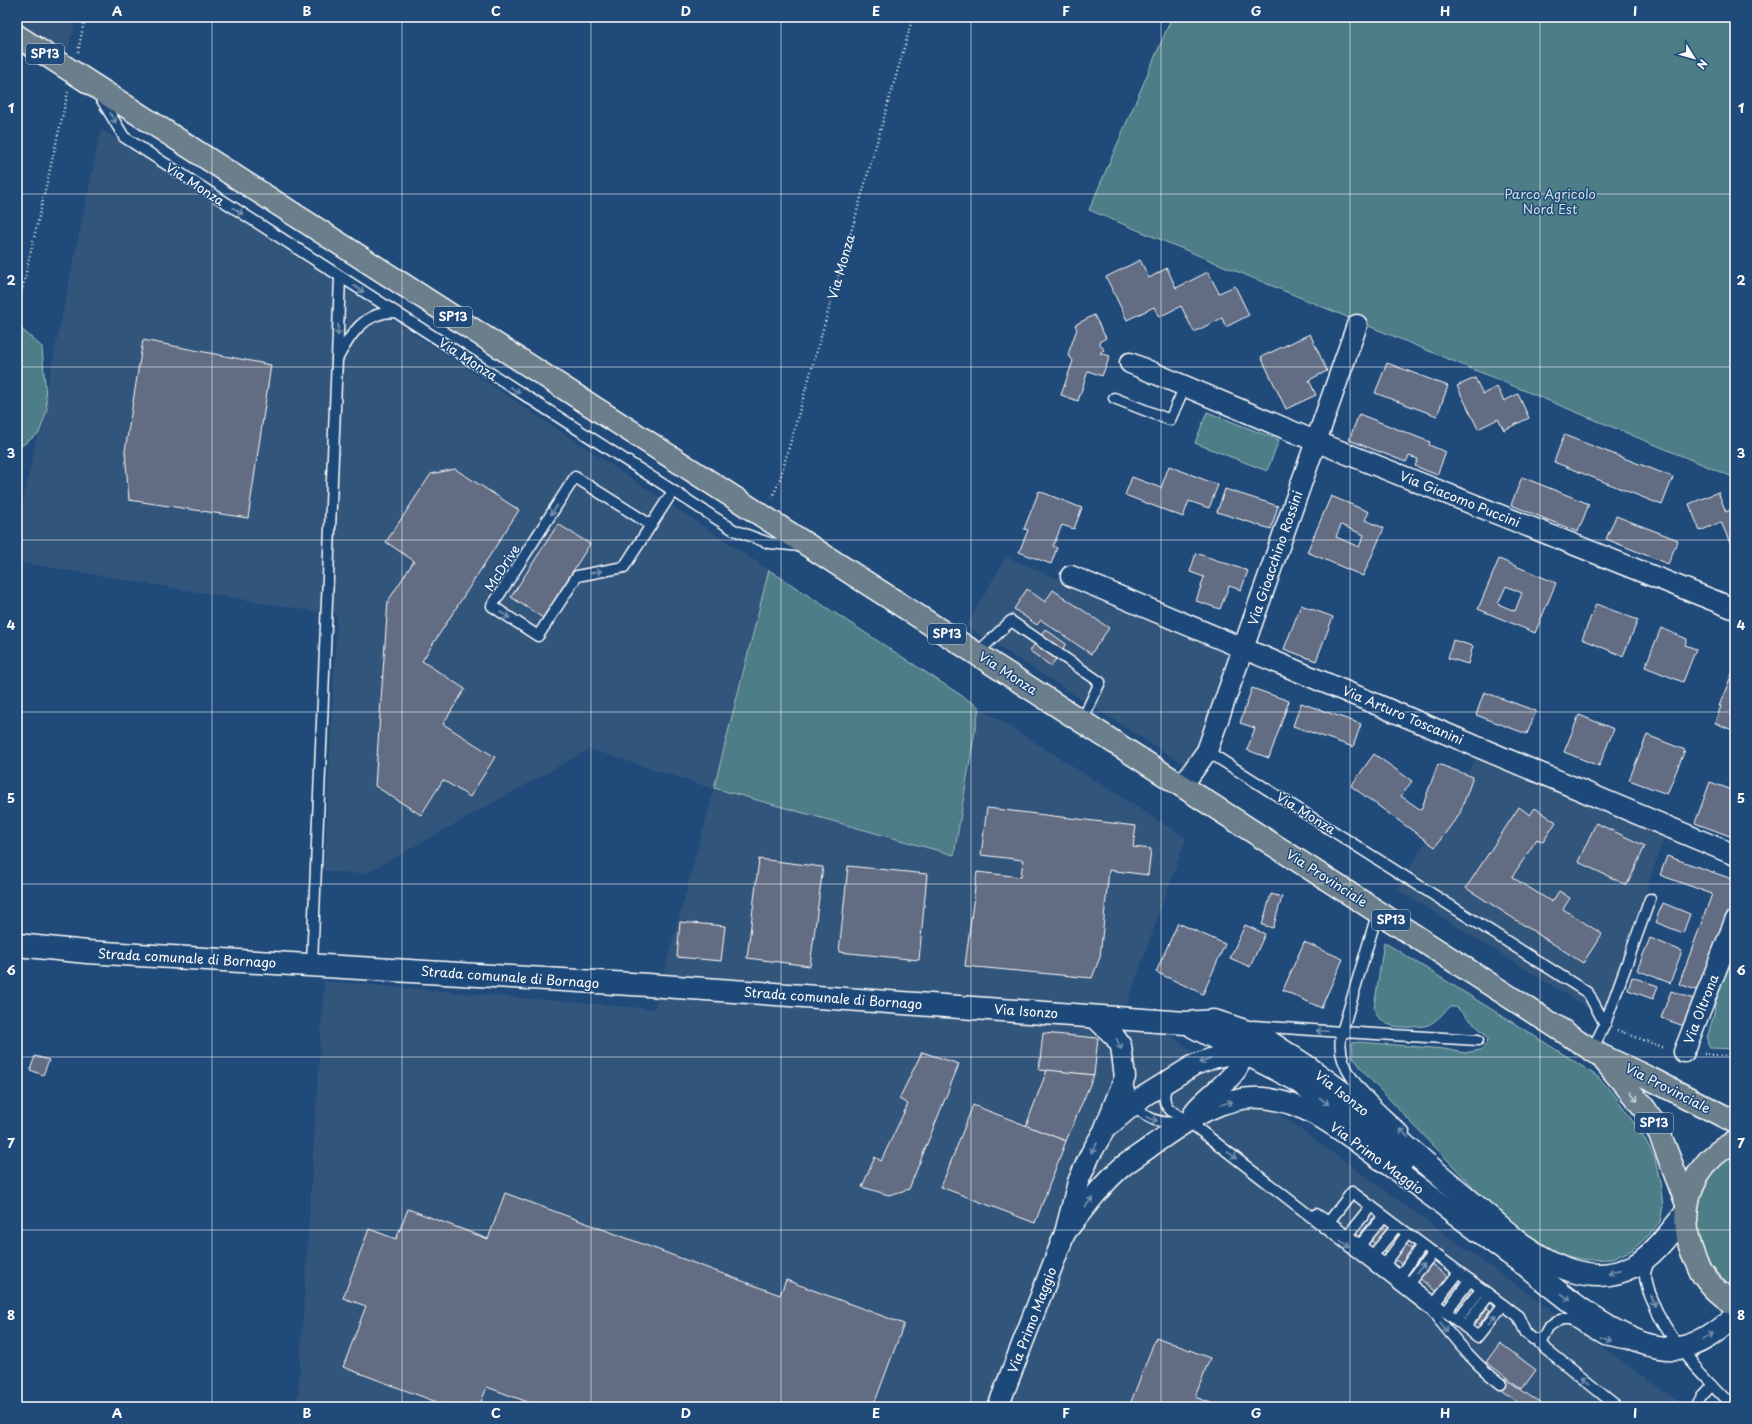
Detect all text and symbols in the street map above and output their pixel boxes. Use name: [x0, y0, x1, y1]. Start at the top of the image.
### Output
text: A: [112, 1, 122, 20]
text: B: [303, 1, 312, 20]
text: C: [491, 1, 501, 20]
text: D: [681, 1, 691, 20]
text: E: [872, 1, 880, 20]
text: F: [1062, 1, 1070, 20]
text: G: [1251, 1, 1261, 20]
text: H: [1440, 1, 1450, 20]
text: I: [1633, 1, 1637, 20]
north arrow: [1674, 38, 1714, 78]
road number: SP13: [26, 44, 64, 64]
text: N: [1693, 56, 1712, 73]
text: 1: [8, 98, 14, 117]
text: 1: [1738, 98, 1744, 117]
one-way arrow: [109, 112, 117, 124]
street label: Via Monza: [162, 157, 229, 210]
park label: Parco Agricolo Nord Est: [1504, 184, 1596, 218]
one-way arrow: [232, 207, 243, 215]
street label: Via Monza: [822, 231, 859, 302]
text: 2: [6, 270, 16, 289]
text: 2: [1736, 270, 1746, 289]
one-way arrow: [353, 286, 365, 294]
road number: SP13: [434, 307, 472, 327]
one-way arrow: [334, 323, 342, 336]
street label: Via Monza: [435, 332, 502, 385]
one-way arrow: [509, 386, 520, 394]
text: 3: [7, 443, 16, 462]
text: 3: [1737, 443, 1746, 462]
street label: Via Giacomo Puccini: [1397, 466, 1523, 531]
street label: Via Gioacchino Rossini: [1243, 488, 1307, 628]
one-way arrow: [550, 504, 558, 515]
street label: McDrive: [479, 540, 524, 595]
one-way arrow: [589, 568, 602, 576]
one-way arrow: [500, 611, 511, 619]
text: 4: [7, 615, 16, 634]
text: 4: [1737, 615, 1746, 634]
road number: SP13: [928, 624, 966, 644]
street label: Via Monza: [975, 646, 1042, 699]
street label: Via Arturo Toscanini: [1340, 680, 1467, 749]
street label: Via Monza: [1273, 787, 1340, 839]
text: 5: [7, 788, 15, 807]
text: 5: [1737, 788, 1745, 807]
street label: Via Provinciale: [1283, 844, 1372, 911]
road number: SP13: [1372, 910, 1410, 930]
street label: Strada comunale di Bornago: [97, 943, 277, 972]
text: 6: [6, 960, 16, 979]
text: 6: [1736, 960, 1746, 979]
street label: Strada comunale di Bornago: [420, 961, 600, 992]
street label: Via Oltrona: [1679, 970, 1723, 1046]
street label: Strada comunale di Bornago: [743, 982, 923, 1013]
street label: Via Isonzo: [993, 999, 1059, 1022]
one-way arrow: [1316, 1028, 1329, 1035]
one-way arrow: [1115, 1038, 1123, 1050]
one-way arrow: [1199, 1057, 1211, 1065]
street label: Via Provinciale: [1622, 1058, 1714, 1117]
street label: Via Isonzo: [1311, 1065, 1373, 1120]
one-way arrow: [1629, 1090, 1638, 1101]
one-way arrow: [1318, 1097, 1329, 1105]
one-way arrow: [1220, 1099, 1233, 1106]
road number: SP13: [1635, 1113, 1673, 1133]
one-way arrow: [1146, 1116, 1158, 1124]
street label: Via Primo Maggio: [1326, 1117, 1428, 1198]
one-way arrow: [1399, 1128, 1409, 1138]
text: 7: [7, 1133, 15, 1152]
text: 7: [1737, 1133, 1745, 1152]
one-way arrow: [1089, 1142, 1097, 1154]
one-way arrow: [1226, 1151, 1237, 1159]
one-way arrow: [1085, 1197, 1093, 1208]
one-way arrow: [1339, 1240, 1350, 1249]
one-way arrow: [1417, 1263, 1426, 1274]
street label: Via Primo Maggio: [1003, 1264, 1061, 1376]
one-way arrow: [1608, 1268, 1621, 1276]
one-way arrow: [1561, 1293, 1572, 1301]
one-way arrow: [1649, 1295, 1657, 1307]
text: 8: [7, 1305, 15, 1324]
text: 8: [1737, 1305, 1745, 1324]
one-way arrow: [1487, 1314, 1496, 1325]
one-way arrow: [1440, 1322, 1449, 1333]
one-way arrow: [1702, 1332, 1714, 1340]
one-way arrow: [1599, 1335, 1611, 1343]
one-way arrow: [1581, 1377, 1592, 1386]
text: A: [112, 1403, 122, 1422]
text: B: [303, 1403, 312, 1422]
text: C: [491, 1403, 501, 1422]
text: D: [681, 1403, 691, 1422]
text: E: [872, 1403, 880, 1422]
text: F: [1062, 1403, 1070, 1422]
text: G: [1251, 1403, 1261, 1422]
text: H: [1440, 1403, 1450, 1422]
text: I: [1633, 1403, 1637, 1422]

